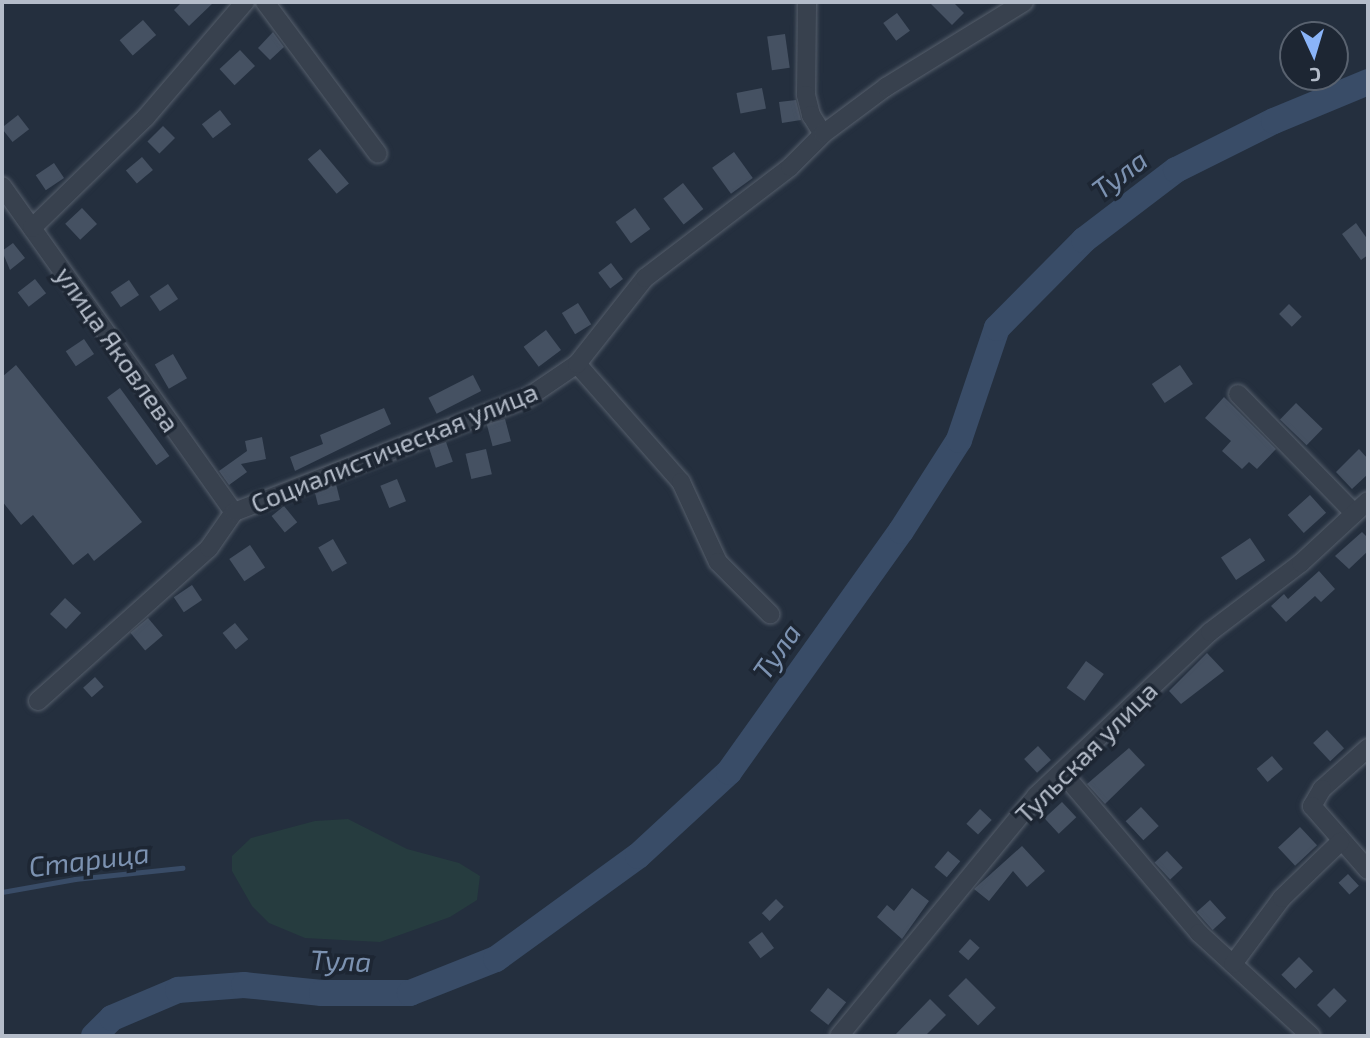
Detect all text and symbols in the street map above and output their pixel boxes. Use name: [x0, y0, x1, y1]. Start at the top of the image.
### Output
north arrow: [1279, 21, 1349, 91]
text: С: [1309, 64, 1322, 87]
water label: Тула: [1084, 142, 1154, 206]
street label: улица Яковлева: [49, 260, 187, 438]
street label: Социалистическая улица: [246, 375, 542, 519]
water label: Тула: [745, 616, 807, 686]
street label: Тульская улица: [1009, 675, 1163, 829]
water label: Старица: [27, 835, 151, 883]
water label: Тула: [310, 942, 372, 978]

